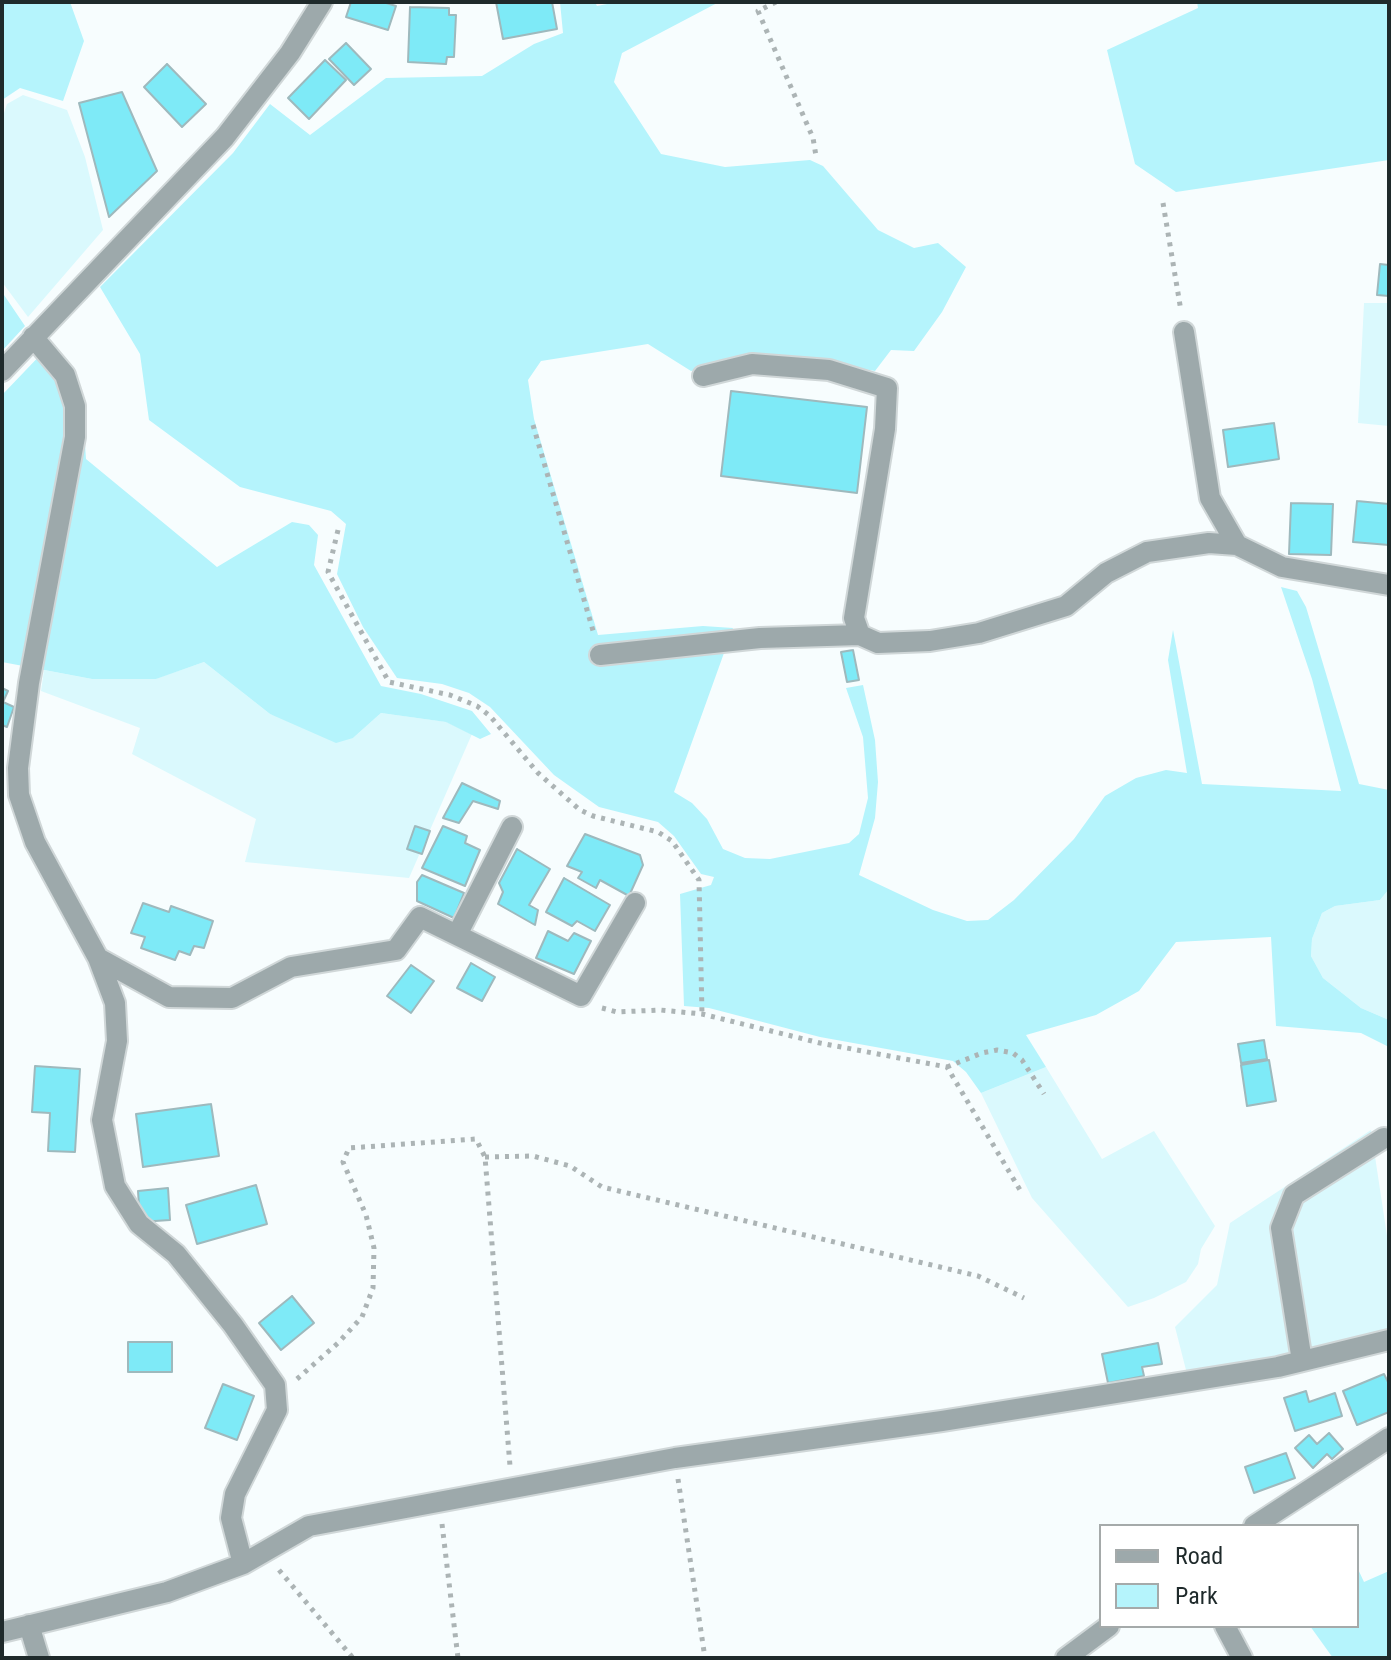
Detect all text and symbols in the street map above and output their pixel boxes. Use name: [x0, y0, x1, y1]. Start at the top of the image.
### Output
legend: [1099, 1524, 1359, 1628]
text: Road: [1175, 1542, 1223, 1570]
text: Park: [1175, 1582, 1218, 1610]

